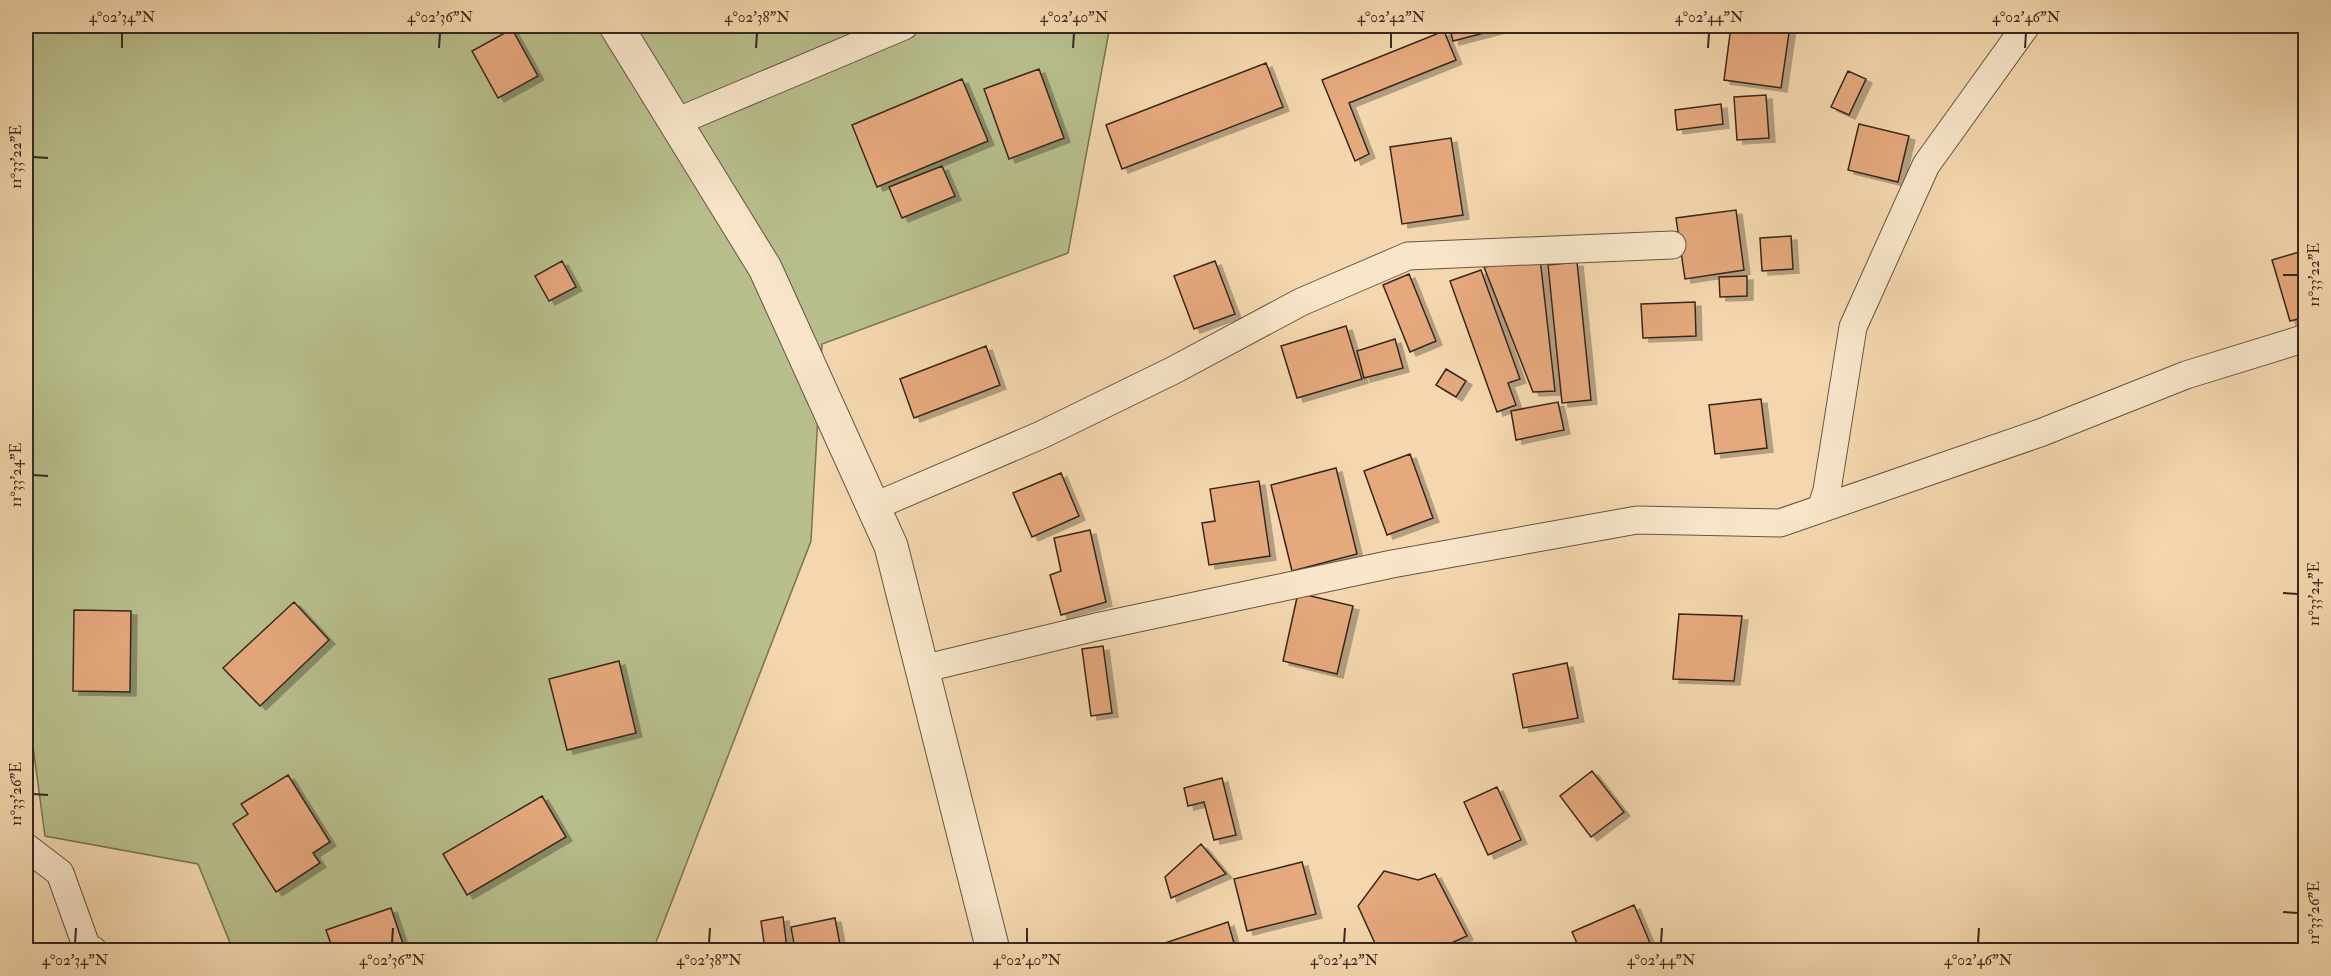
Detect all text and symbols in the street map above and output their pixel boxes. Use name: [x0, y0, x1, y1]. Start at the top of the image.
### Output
text: 4°02'34"N: [89, 8, 156, 27]
text: 4°02'36"N: [407, 8, 473, 27]
text: 4°02'38"N: [724, 8, 790, 27]
text: 4°02'40"N: [1040, 8, 1109, 27]
text: 4°02'42"N: [1357, 8, 1426, 27]
text: 4°02'44"N: [1675, 8, 1744, 27]
text: 4°02'46"N: [1992, 8, 2061, 27]
text: 11°33'22"E: [7, 125, 26, 189]
text: 11°33'22"E: [2305, 243, 2324, 307]
text: 11°33'24"E: [7, 443, 26, 507]
text: 11°33'24"E: [2305, 562, 2324, 626]
text: 11°33'26"E: [7, 762, 26, 826]
text: 11°33'26"E: [2305, 881, 2324, 945]
text: 4°02'34"N: [42, 951, 109, 970]
text: 4°02'36"N: [359, 951, 425, 970]
text: 4°02'38"N: [676, 951, 742, 970]
text: 4°02'40"N: [993, 951, 1062, 970]
text: 4°02'42"N: [1310, 951, 1379, 970]
text: 4°02'44"N: [1627, 951, 1696, 970]
text: 4°02'46"N: [1944, 951, 2013, 970]

